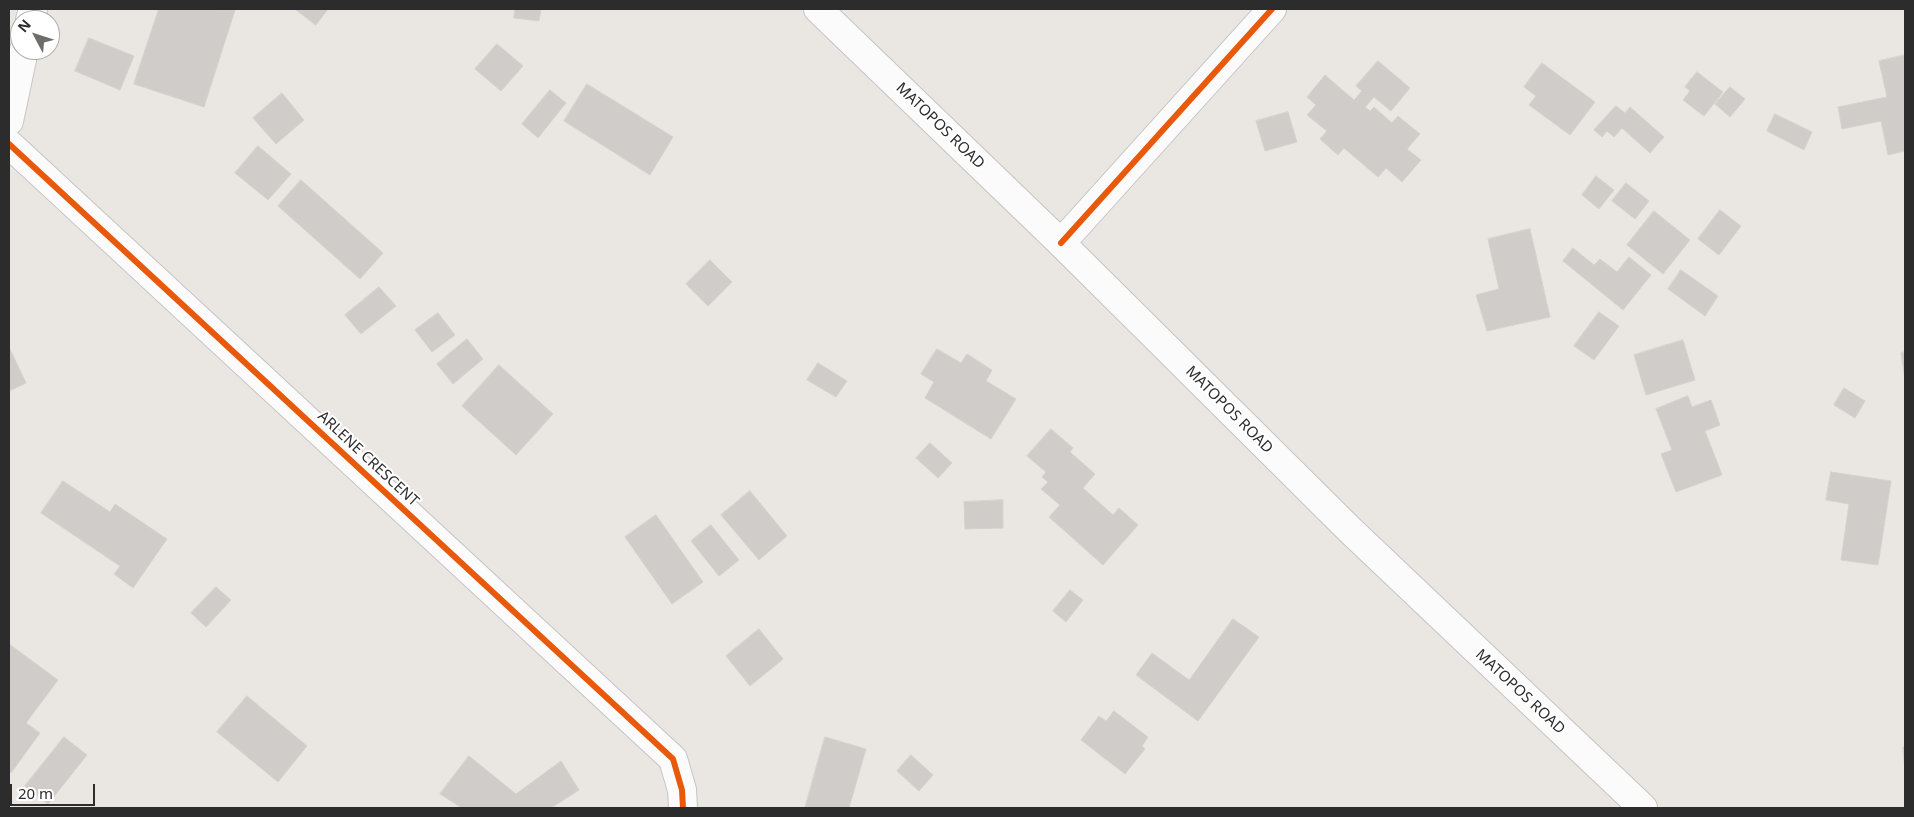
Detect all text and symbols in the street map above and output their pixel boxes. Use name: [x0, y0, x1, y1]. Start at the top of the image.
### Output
north arrow: [10, 10, 60, 60]
text: N: [13, 15, 35, 36]
street label: MATOPOS ROAD: [892, 79, 988, 173]
street label: MATOPOS ROAD: [1182, 363, 1276, 457]
street label: ARLENE CRESCENT: [314, 408, 422, 510]
street label: MATOPOS ROAD: [1471, 646, 1569, 738]
scale bar: [12, 774, 98, 806]
text: 20 m: [18, 783, 53, 803]

